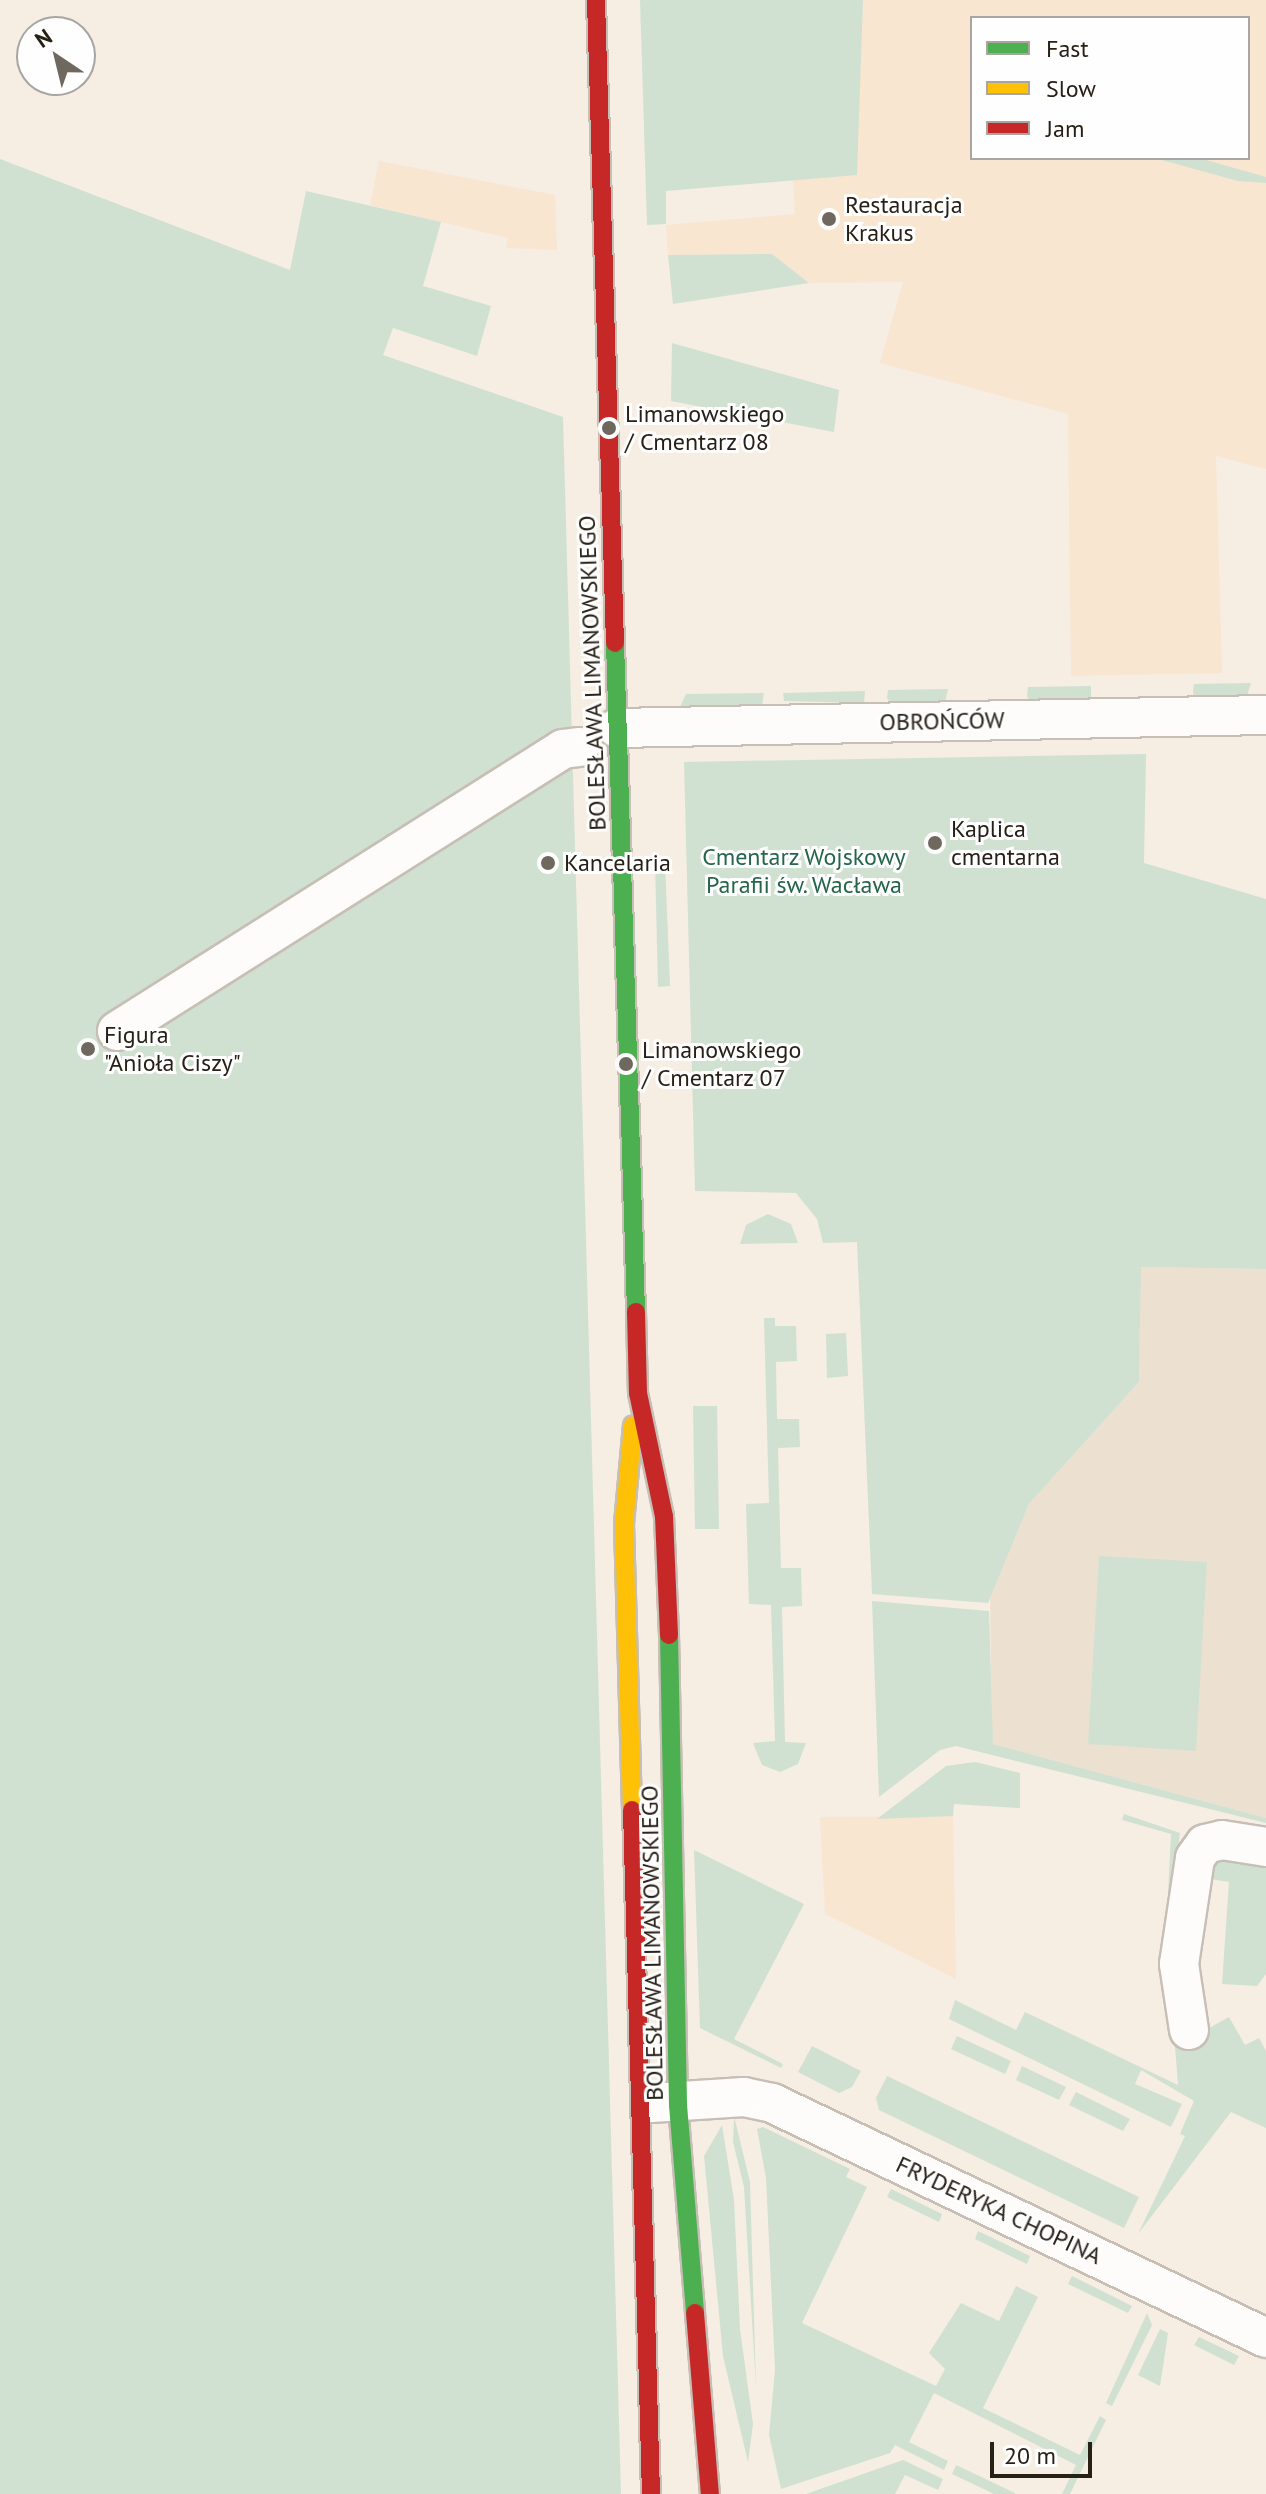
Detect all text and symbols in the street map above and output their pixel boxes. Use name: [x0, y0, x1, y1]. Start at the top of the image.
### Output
north arrow: [16, 16, 96, 96]
legend: [970, 16, 1250, 160]
text: N: [29, 22, 57, 54]
text: Fast: [1046, 33, 1089, 64]
text: Slow: [1046, 73, 1096, 104]
text: Jam: [1046, 113, 1084, 144]
place label: Restauracja Krakus: [845, 191, 963, 247]
marker: Restauracja Krakus: [820, 210, 838, 228]
place label: Limanowskiego / Cmentarz 08: [625, 400, 784, 456]
marker: Limanowskiego / Cmentarz 08: [600, 419, 618, 437]
street label: BOLESŁAWA LIMANOWSKIEGO: [572, 514, 612, 832]
street label: OBROŃCÓW: [879, 706, 1005, 736]
place label: Kaplica cmentarna: [951, 815, 1060, 871]
marker: Kaplica cmentarna: [926, 834, 944, 852]
park label: Cmentarz Wojskowy Parafii św. Wacława: [702, 843, 906, 899]
place label: Kancelaria: [564, 849, 671, 877]
marker: Kancelaria: [539, 854, 557, 872]
place label: Figura "Anioła Ciszy": [104, 1021, 241, 1077]
place label: Limanowskiego / Cmentarz 07: [642, 1036, 801, 1092]
marker: Figura "Anioła Ciszy": [79, 1040, 97, 1058]
marker: Limanowskiego / Cmentarz 07: [617, 1055, 635, 1073]
street label: BOLESŁAWA LIMANOWSKIEGO: [635, 1784, 669, 2102]
street label: FRYDERYKA CHOPINA: [891, 2149, 1107, 2271]
scale bar: [994, 2426, 1096, 2476]
text: 20 m: [1004, 2440, 1056, 2471]

